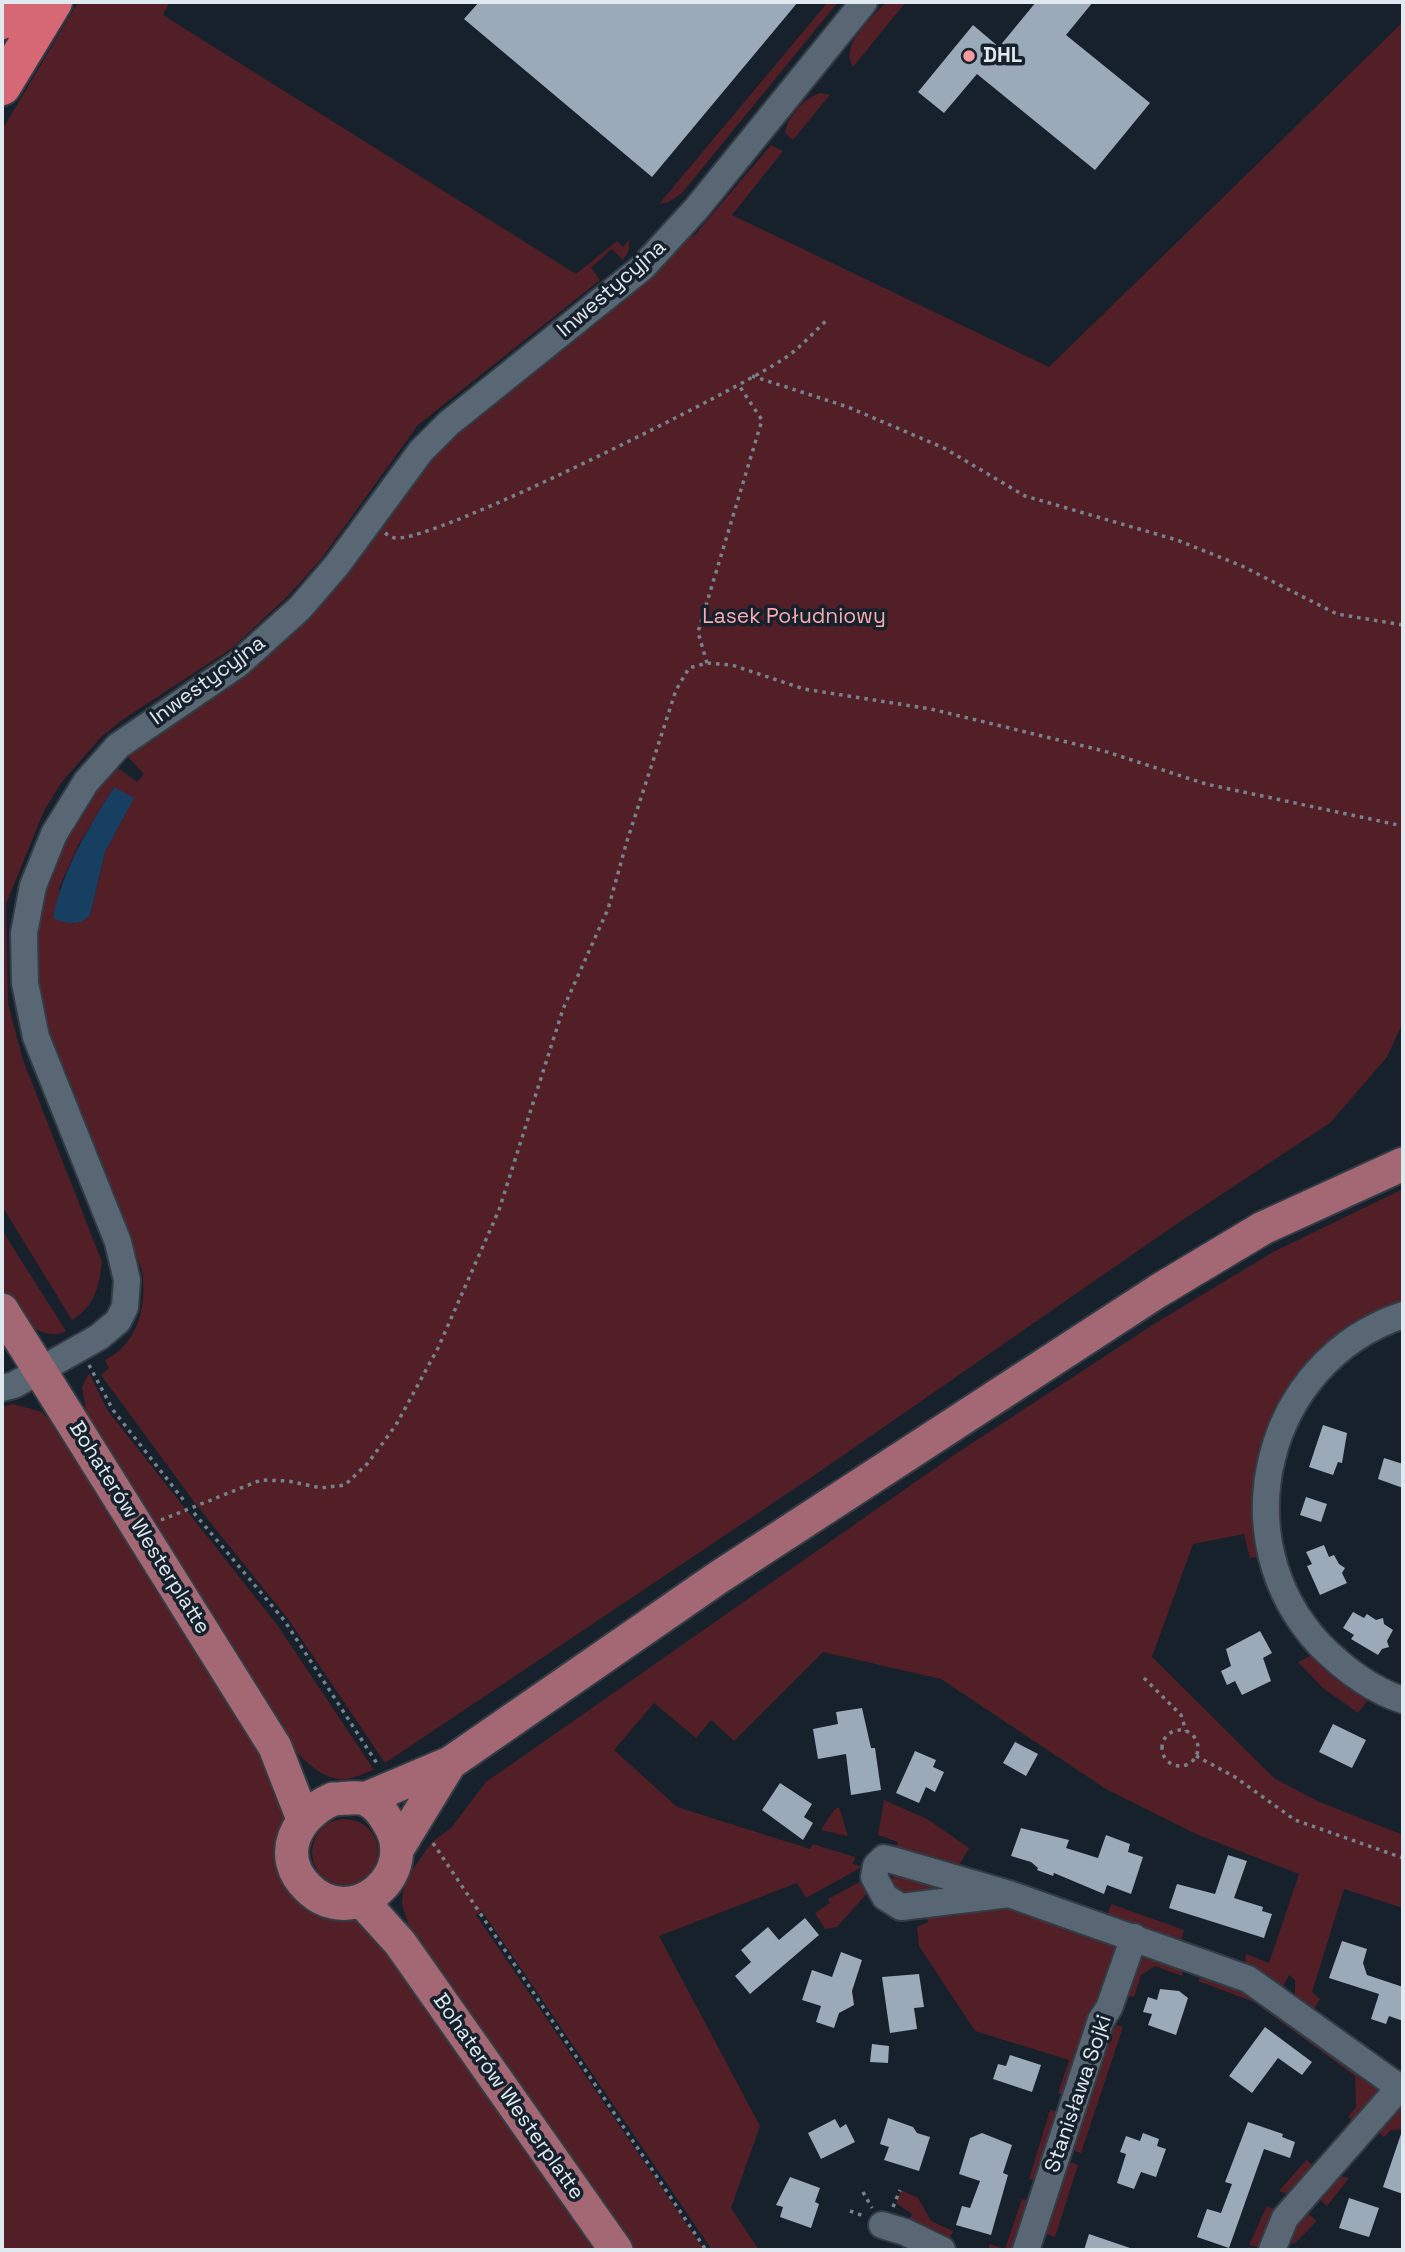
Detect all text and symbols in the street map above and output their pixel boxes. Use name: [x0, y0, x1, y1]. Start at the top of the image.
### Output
place label: DHL: [983, 43, 1022, 69]
marker: DHL: [961, 48, 977, 64]
street label: Inwestycyjna: [552, 235, 672, 343]
park label: Lasek Południowy: [702, 604, 886, 630]
street label: Inwestycyjna: [146, 631, 270, 731]
street label: Bohaterów Westerplatte: [63, 1417, 215, 1639]
street label: Bohaterów Westerplatte: [427, 1989, 589, 2205]
street label: Stanisława Sojki: [1040, 2012, 1118, 2176]

